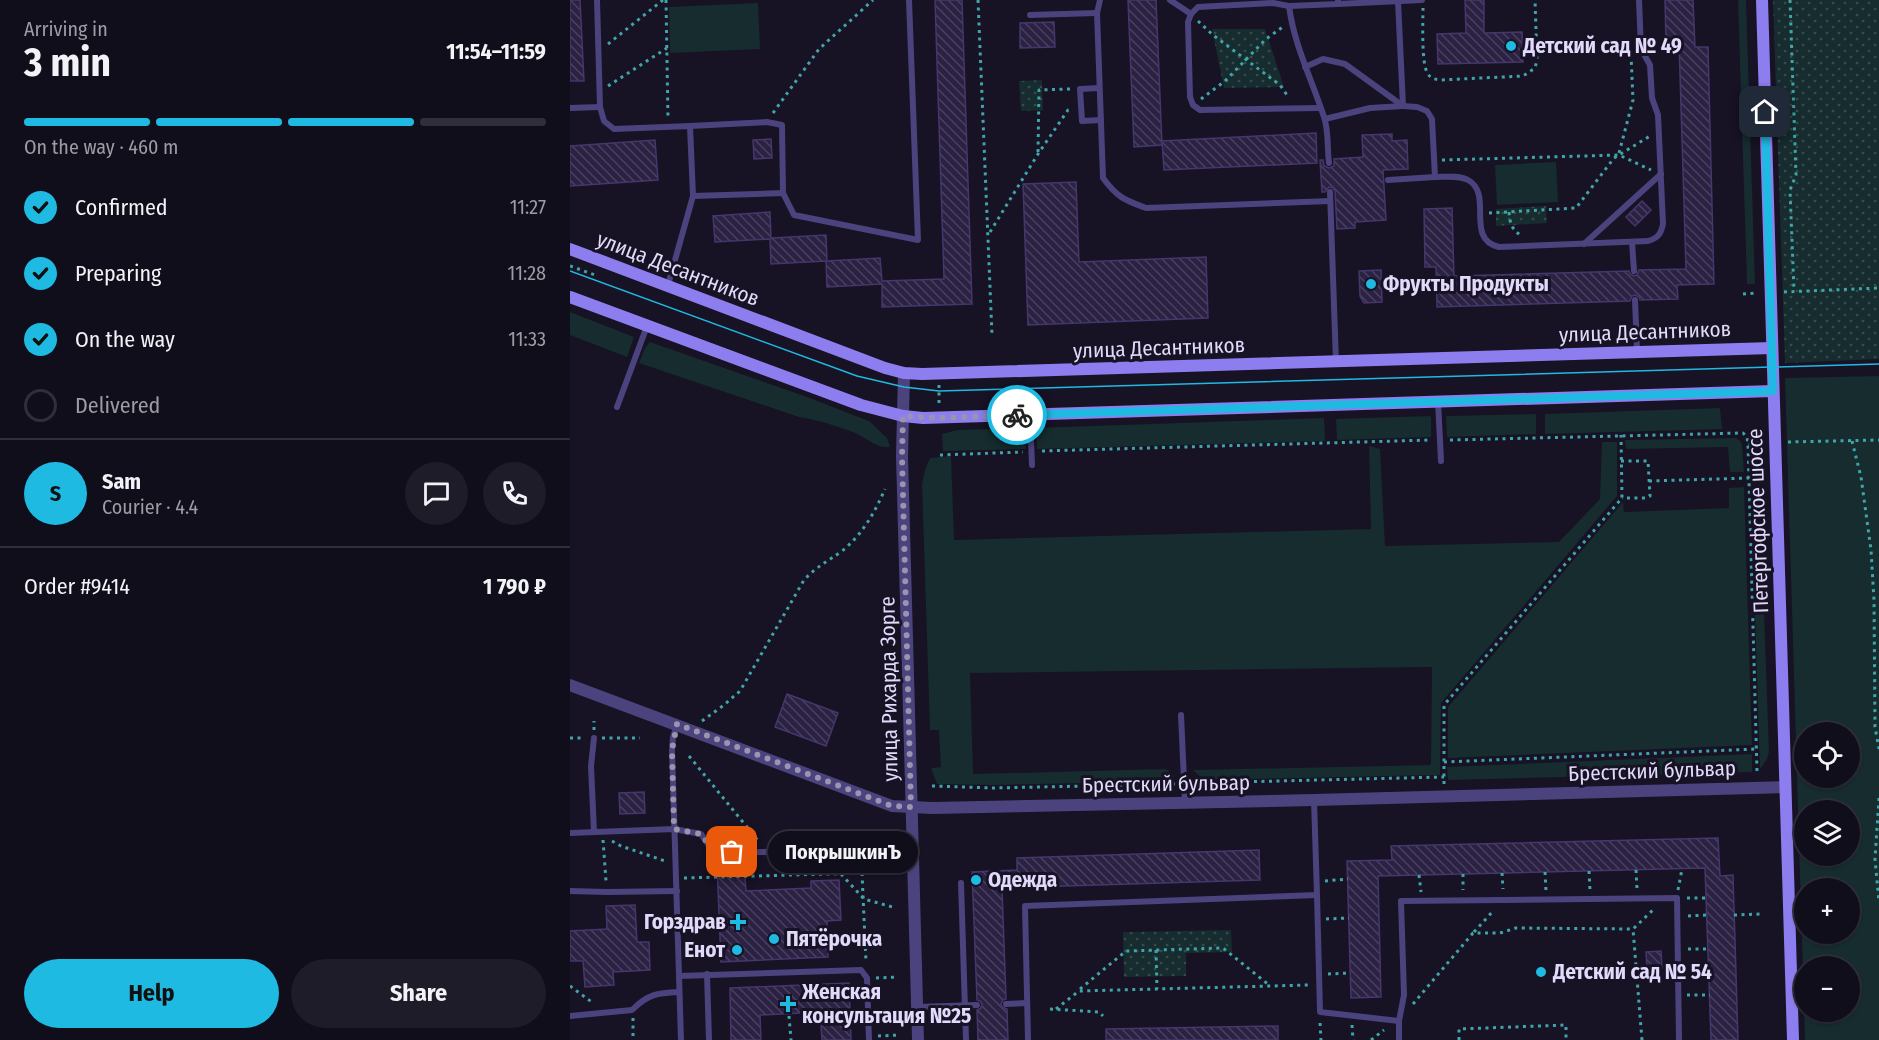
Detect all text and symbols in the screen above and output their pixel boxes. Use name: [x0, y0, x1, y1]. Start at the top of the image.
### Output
text: Arriving in: [24, 17, 108, 41]
place label: Детский сад № 49: [1522, 33, 1682, 59]
text: 11:54–11:59: [446, 38, 546, 65]
marker: Детский сад № 49: [1504, 39, 1518, 53]
text: 3 min: [24, 40, 111, 86]
pin: [1739, 86, 1790, 137]
icon: home: [1748, 95, 1781, 128]
text: On the way · 460 m: [24, 135, 178, 159]
icon: check: [24, 191, 57, 224]
text: Confirmed: [75, 194, 168, 221]
text: 11:27: [510, 195, 546, 219]
street label: улица Десантников: [593, 226, 763, 312]
icon: check: [24, 257, 57, 290]
text: Preparing: [75, 260, 161, 287]
text: 11:28: [508, 261, 546, 285]
place label: Фрукты Продукты: [1383, 271, 1549, 297]
marker: Фрукты Продукты: [1364, 277, 1378, 291]
street label: улица Десантников: [1559, 316, 1731, 348]
icon: check: [24, 323, 57, 356]
text: On the way: [75, 326, 175, 353]
text: 11:33: [508, 327, 546, 351]
street label: улица Десантников: [1073, 332, 1245, 364]
courier: [987, 385, 1047, 445]
text: Delivered: [75, 392, 160, 419]
icon: bike: [1001, 399, 1034, 432]
street label: Петергофское шоссе: [1742, 428, 1774, 614]
button: chat: [405, 462, 468, 525]
button: phone: [483, 462, 546, 525]
text: Sam: [102, 468, 141, 495]
text: S: [50, 480, 61, 507]
text: Courier · 4.4: [102, 495, 198, 519]
text: Order #9414: [24, 573, 130, 600]
text: 1 790 ₽: [483, 573, 546, 600]
street label: улица Рихарда Зорге: [874, 596, 904, 782]
map controls: [1794, 722, 1860, 1022]
button: locate: [1794, 722, 1860, 788]
street label: Брестский бульвар: [1568, 755, 1736, 787]
street label: Брестский бульвар: [1082, 770, 1250, 798]
button: layers: [1794, 800, 1860, 866]
pin: [706, 826, 757, 877]
callout: ПокрышкинЪ: [768, 831, 918, 873]
icon: bag: [715, 835, 748, 868]
text: ПокрышкинЪ: [785, 840, 901, 864]
place label: Одежда: [988, 867, 1057, 893]
marker: Одежда: [969, 873, 983, 887]
button: +: [1794, 878, 1860, 944]
place label: Горздрав: [644, 909, 726, 935]
marker: Горздрав: [731, 915, 745, 929]
place label: Пятёрочка: [786, 926, 882, 952]
marker: Пятёрочка: [767, 932, 781, 946]
place label: Енот: [684, 937, 726, 963]
marker: Енот: [730, 943, 744, 957]
button: −: [1794, 956, 1860, 1022]
button: Help: [24, 959, 279, 1028]
button: Share: [291, 959, 546, 1028]
place label: Детский сад № 54: [1552, 959, 1712, 985]
marker: Детский сад № 54: [1534, 965, 1548, 979]
place label: Женская консультация №25: [801, 979, 971, 1029]
marker: Женская консультация №25: [779, 995, 797, 1013]

